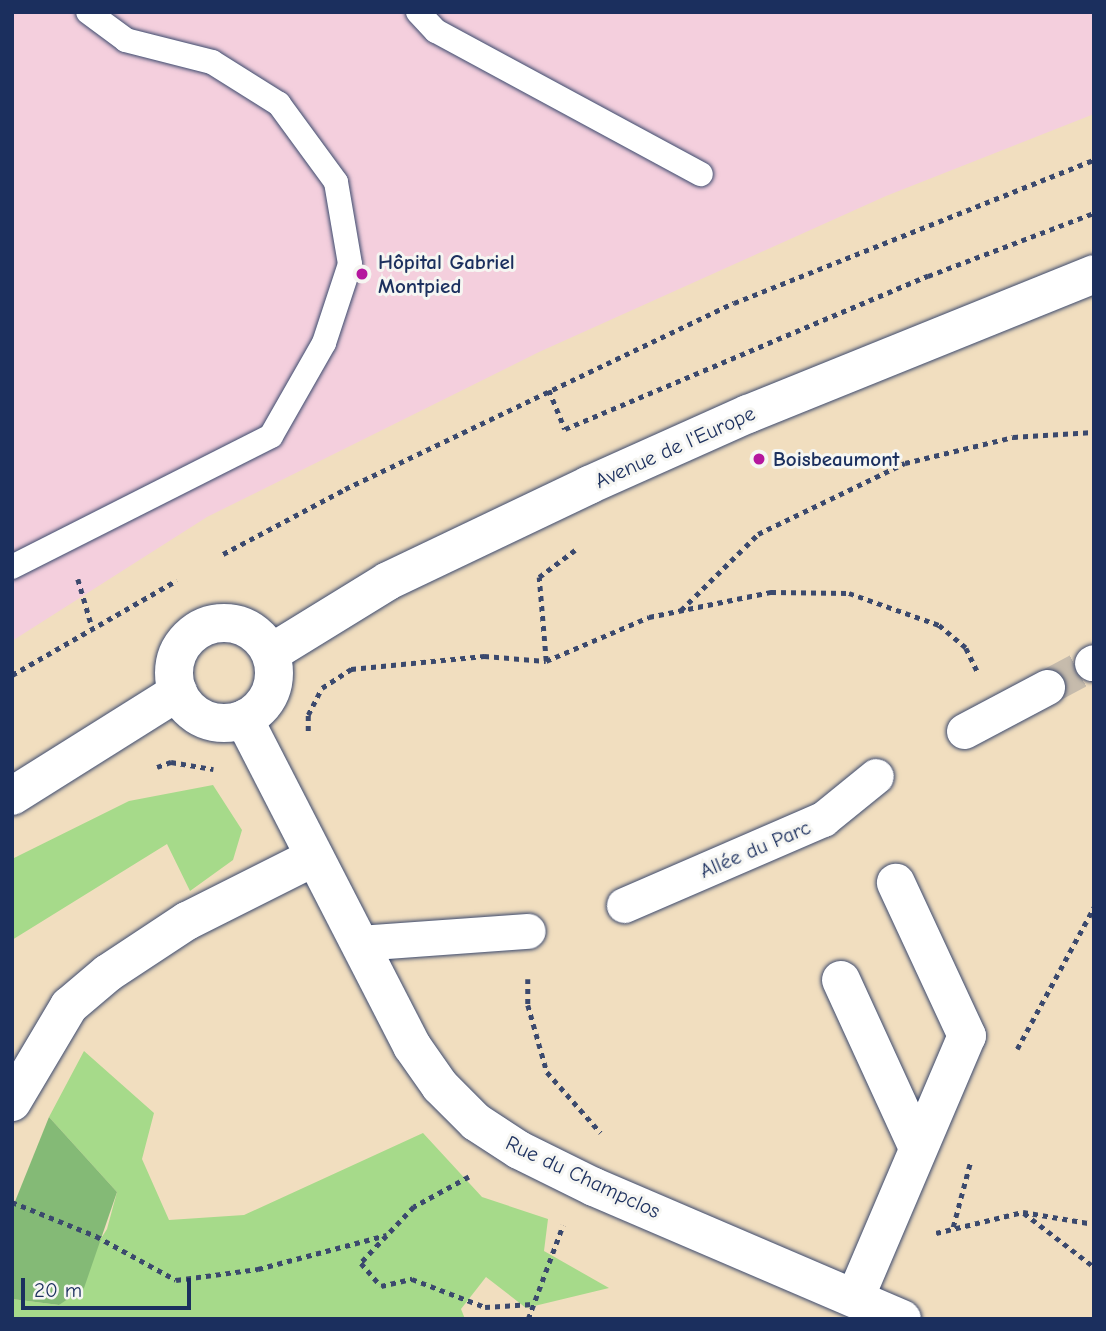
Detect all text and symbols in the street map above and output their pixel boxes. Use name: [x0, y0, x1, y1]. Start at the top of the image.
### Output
place label: Hôpital Gabriel Montpied: [378, 249, 515, 299]
marker: Hôpital Gabriel Montpied: [352, 264, 372, 284]
street label: Avenue de l'Europe: [591, 400, 759, 494]
place label: Boisbeaumont: [773, 446, 899, 472]
marker: Boisbeaumont: [751, 451, 767, 467]
street label: Allée du Parc: [696, 814, 814, 884]
street label: Rue du Champclos: [502, 1130, 664, 1224]
scale bar: [24, 1264, 194, 1308]
text: 20 m: [34, 1278, 82, 1302]

